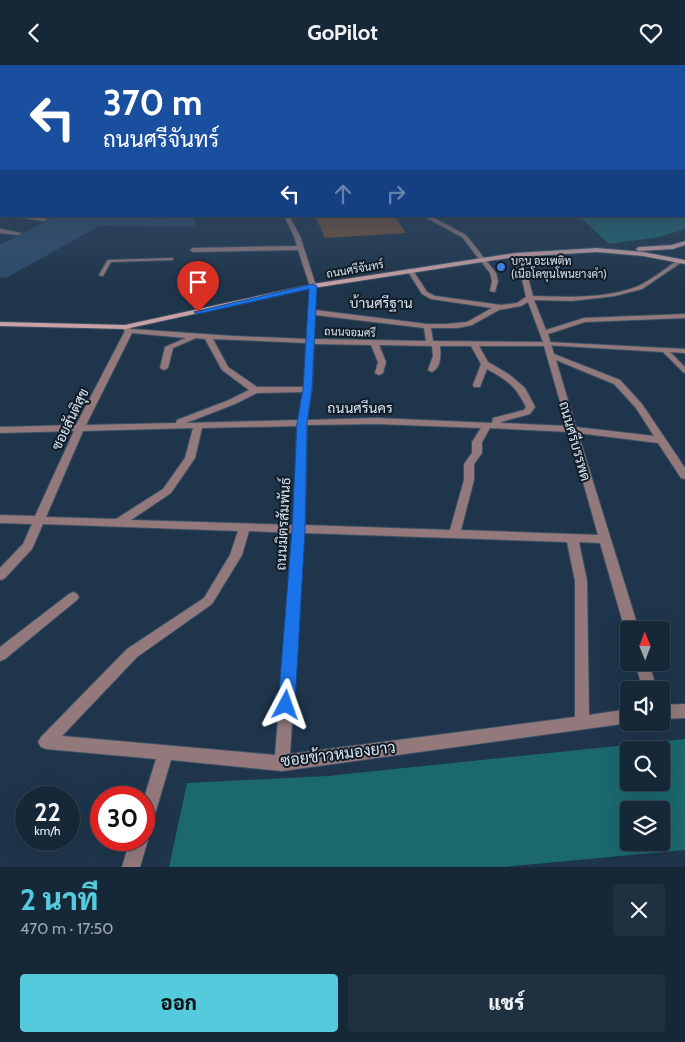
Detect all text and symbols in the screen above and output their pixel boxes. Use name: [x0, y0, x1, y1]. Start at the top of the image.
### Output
icon: back: [20, 19, 48, 47]
text: GoPilot: [307, 19, 378, 46]
icon: heart: [637, 19, 665, 47]
text: 370 m: [103, 81, 202, 124]
icon: left: [20, 85, 85, 150]
text: ถนนศรีจันทร์: [103, 126, 219, 153]
icon: left: [276, 180, 304, 208]
icon: ahead: [329, 180, 357, 208]
icon: right: [382, 180, 410, 208]
place label: บอน อะเพติท (เนื้อโคขุนโพนยางคำ): [511, 254, 607, 283]
street label: ถนนศรีจันทร์: [325, 256, 385, 281]
pin: [177, 261, 219, 312]
marker: บอน อะเพติท (เนื้อโคขุนโพนยางคำ): [495, 261, 507, 273]
icon: arrive: [184, 268, 212, 296]
district label: บ้านศรีฐาน: [349, 294, 413, 312]
street label: ถนนจอมศรี: [324, 323, 376, 340]
street label: ซอยสันติสุข: [47, 385, 94, 453]
street label: ถนนศรีนคร: [327, 399, 393, 417]
street label: ถนนศรีบรรพด: [555, 399, 595, 483]
street label: ถนนมิตรสัมพันธ์: [272, 477, 294, 571]
north arrow: [620, 621, 670, 671]
map controls: [620, 621, 670, 851]
position arrow: [259, 678, 311, 730]
button: sound: [620, 681, 670, 731]
street label: ซอยข้าวหมองยาว: [279, 737, 397, 770]
button: search: [620, 741, 670, 791]
speed limit sign: 30: [90, 786, 155, 851]
text: 22: [34, 797, 61, 827]
button: layers: [620, 801, 670, 851]
text: km/h: [34, 823, 61, 838]
text: 2 นาที: [20, 881, 98, 918]
button: close: [613, 884, 665, 936]
text: 470 m · 17:50: [20, 919, 113, 938]
button: ออก: [20, 974, 338, 1032]
button: แชร์: [348, 974, 665, 1032]

